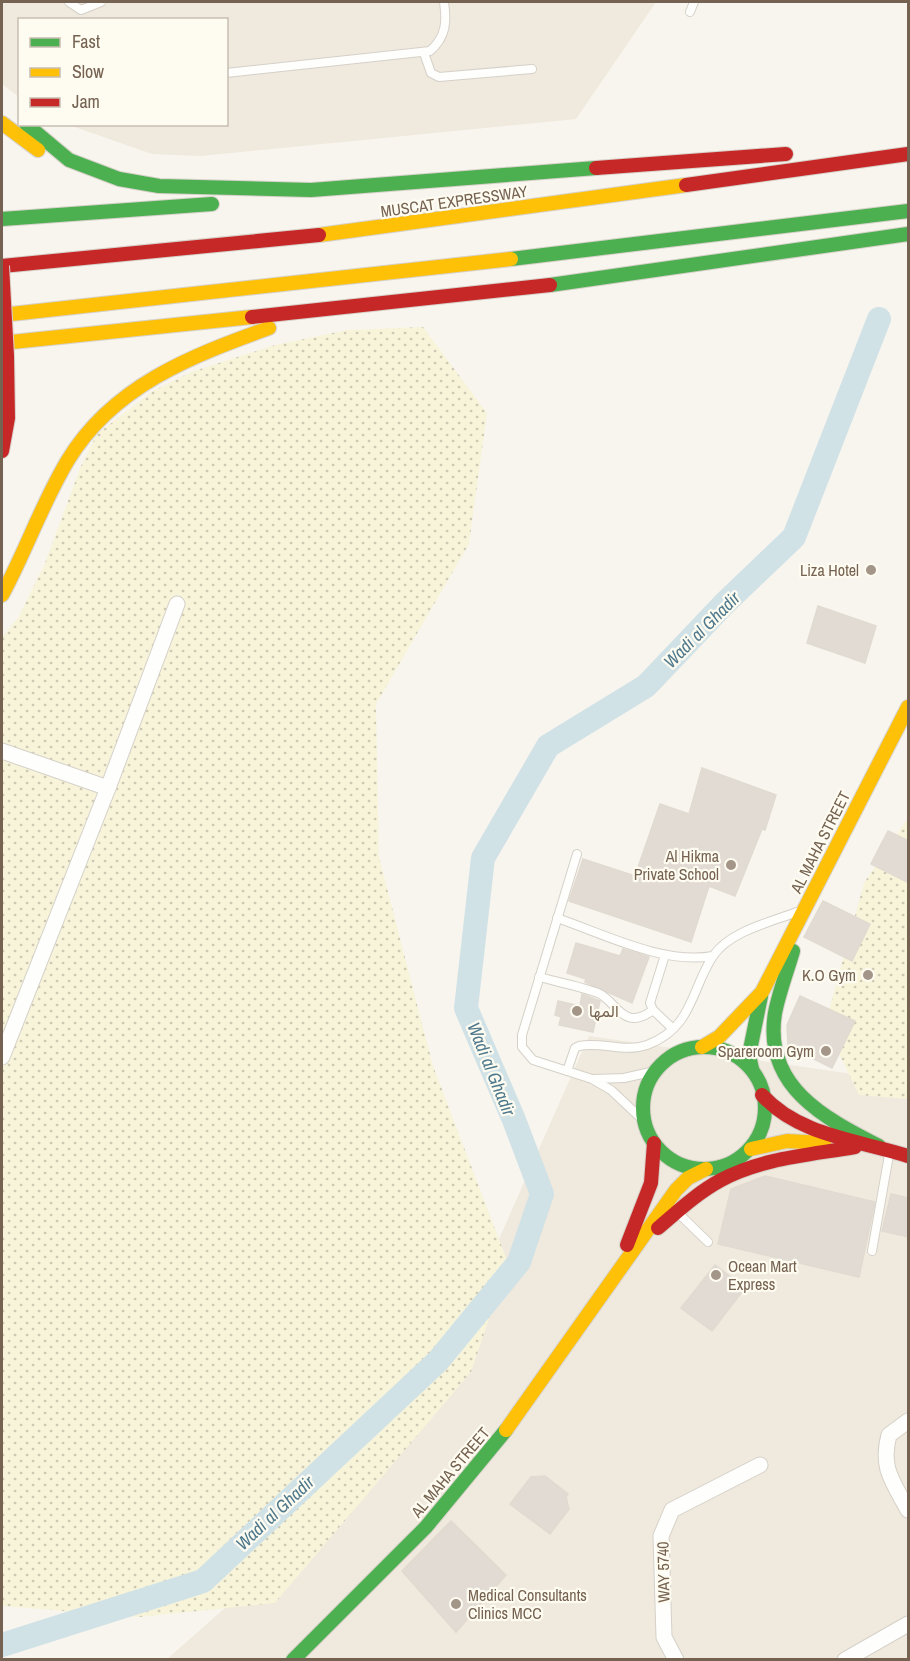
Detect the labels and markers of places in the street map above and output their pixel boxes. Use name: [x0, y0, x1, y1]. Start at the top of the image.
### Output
place label: Liza Hotel: [800, 559, 859, 581]
marker: Liza Hotel: [864, 563, 878, 577]
place label: Al Hikma Private School: [634, 845, 720, 885]
marker: Al Hikma Private School: [724, 858, 738, 872]
place label: K.O Gym: [802, 964, 856, 986]
marker: K.O Gym: [861, 968, 875, 982]
place label: المها: [589, 1000, 619, 1022]
marker: المها: [570, 1004, 584, 1018]
place label: Spareroom Gym: [718, 1040, 814, 1062]
marker: Spareroom Gym: [819, 1044, 833, 1058]
place label: Ocean Mart Express: [728, 1255, 797, 1295]
marker: Ocean Mart Express: [709, 1268, 723, 1282]
place label: Medical Consultants Clinics MCC: [468, 1584, 587, 1624]
marker: Medical Consultants Clinics MCC: [449, 1597, 463, 1611]

